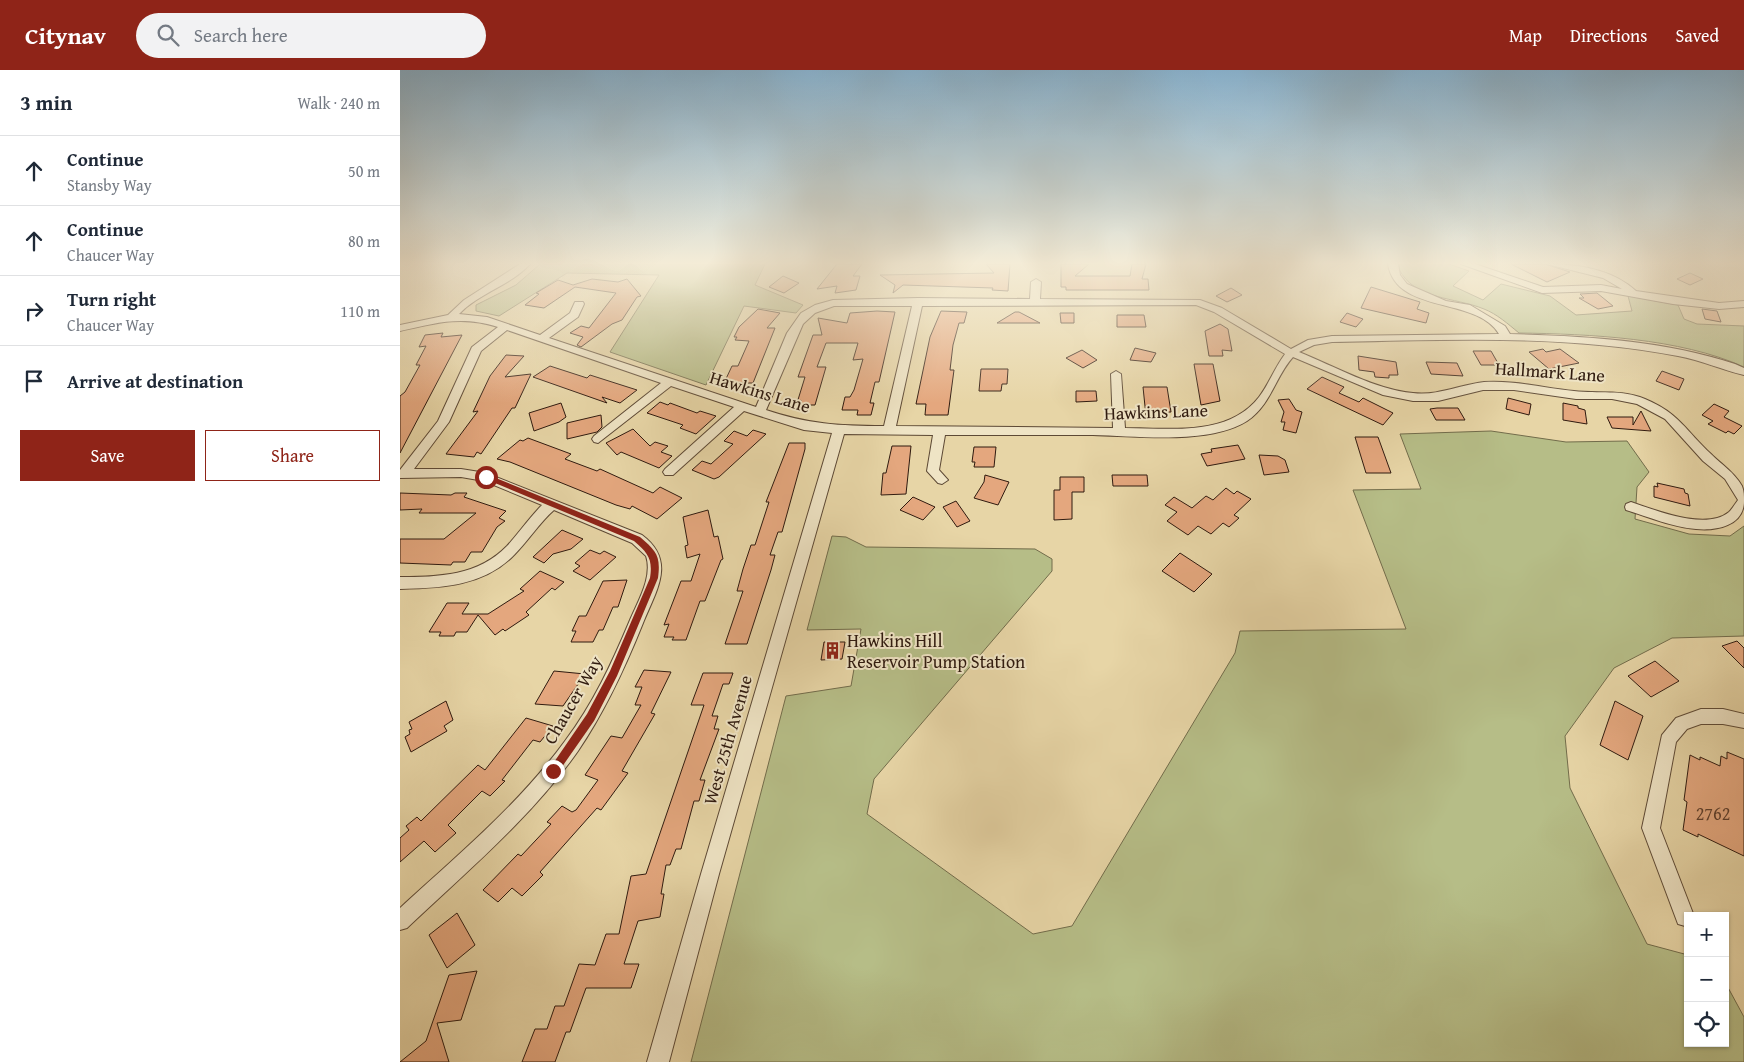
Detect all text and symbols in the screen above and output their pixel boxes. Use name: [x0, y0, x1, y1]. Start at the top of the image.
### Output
search box: [136, 13, 486, 58]
text: Citynav: [25, 18, 106, 53]
icon: search: [154, 21, 182, 49]
text: Search here: [194, 21, 288, 49]
text: Map: [1509, 22, 1542, 49]
text: Directions: [1570, 22, 1647, 49]
text: Saved: [1675, 22, 1719, 49]
text: 3 min: [20, 87, 72, 118]
text: Walk · 240 m: [297, 91, 380, 115]
text: Continue: [67, 145, 144, 173]
icon: ahead: [20, 157, 48, 185]
text: 50 m: [348, 159, 380, 183]
text: Stansby Way: [67, 173, 152, 197]
text: Continue: [67, 215, 144, 243]
icon: ahead: [20, 227, 48, 255]
text: 80 m: [348, 229, 380, 253]
text: Chaucer Way: [67, 243, 154, 267]
text: Turn right: [67, 285, 156, 313]
icon: right: [20, 297, 48, 325]
text: 110 m: [340, 299, 380, 323]
text: Chaucer Way: [67, 313, 154, 337]
street label: Hallmark Lane: [1494, 354, 1606, 389]
street label: Hawkins Lane: [706, 363, 814, 420]
icon: arrive: [20, 367, 48, 395]
text: Arrive at destination: [67, 367, 243, 395]
street label: Hawkins Lane: [1103, 396, 1209, 427]
button: Save: [20, 430, 195, 481]
button: Share: [205, 430, 380, 481]
route start: [475, 466, 498, 489]
place label: Hawkins Hill Reservoir Pump Station: [847, 627, 1025, 675]
building icon: Hawkins Hill Reservoir Pump Station: [823, 641, 843, 661]
street label: Chaucer Way: [536, 651, 609, 749]
street label: West 25th Avenue: [696, 672, 759, 808]
route end: [542, 760, 565, 783]
house number: 2762: [1696, 800, 1730, 827]
map controls: [1684, 912, 1729, 1047]
button: +: [1684, 912, 1729, 957]
button: −: [1684, 957, 1729, 1002]
button: locate: [1684, 1002, 1729, 1047]

